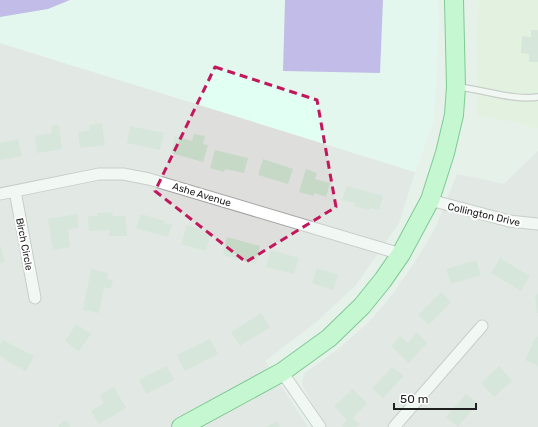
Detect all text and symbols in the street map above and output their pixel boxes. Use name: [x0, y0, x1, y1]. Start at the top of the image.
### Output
street label: Ashe Avenue: [171, 180, 233, 210]
street label: Collington Drive: [446, 201, 522, 229]
street label: Birch Circle: [13, 217, 35, 272]
scale bar: [394, 385, 476, 411]
text: 50 m: [400, 392, 428, 406]

